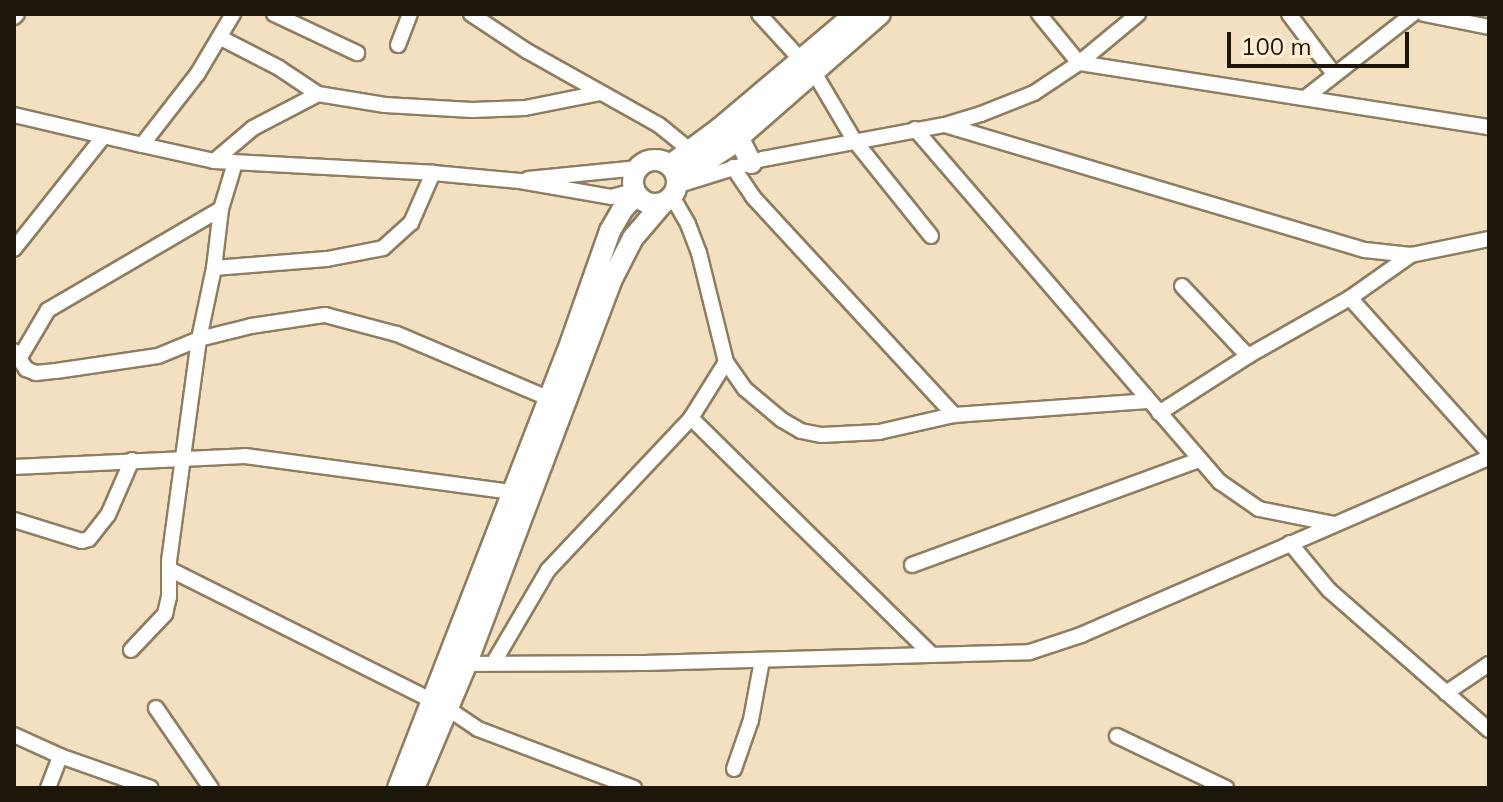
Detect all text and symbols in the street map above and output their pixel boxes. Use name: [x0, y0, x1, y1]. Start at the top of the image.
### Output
scale bar: [1231, 16, 1413, 66]
text: 100 m: [1241, 31, 1312, 61]

